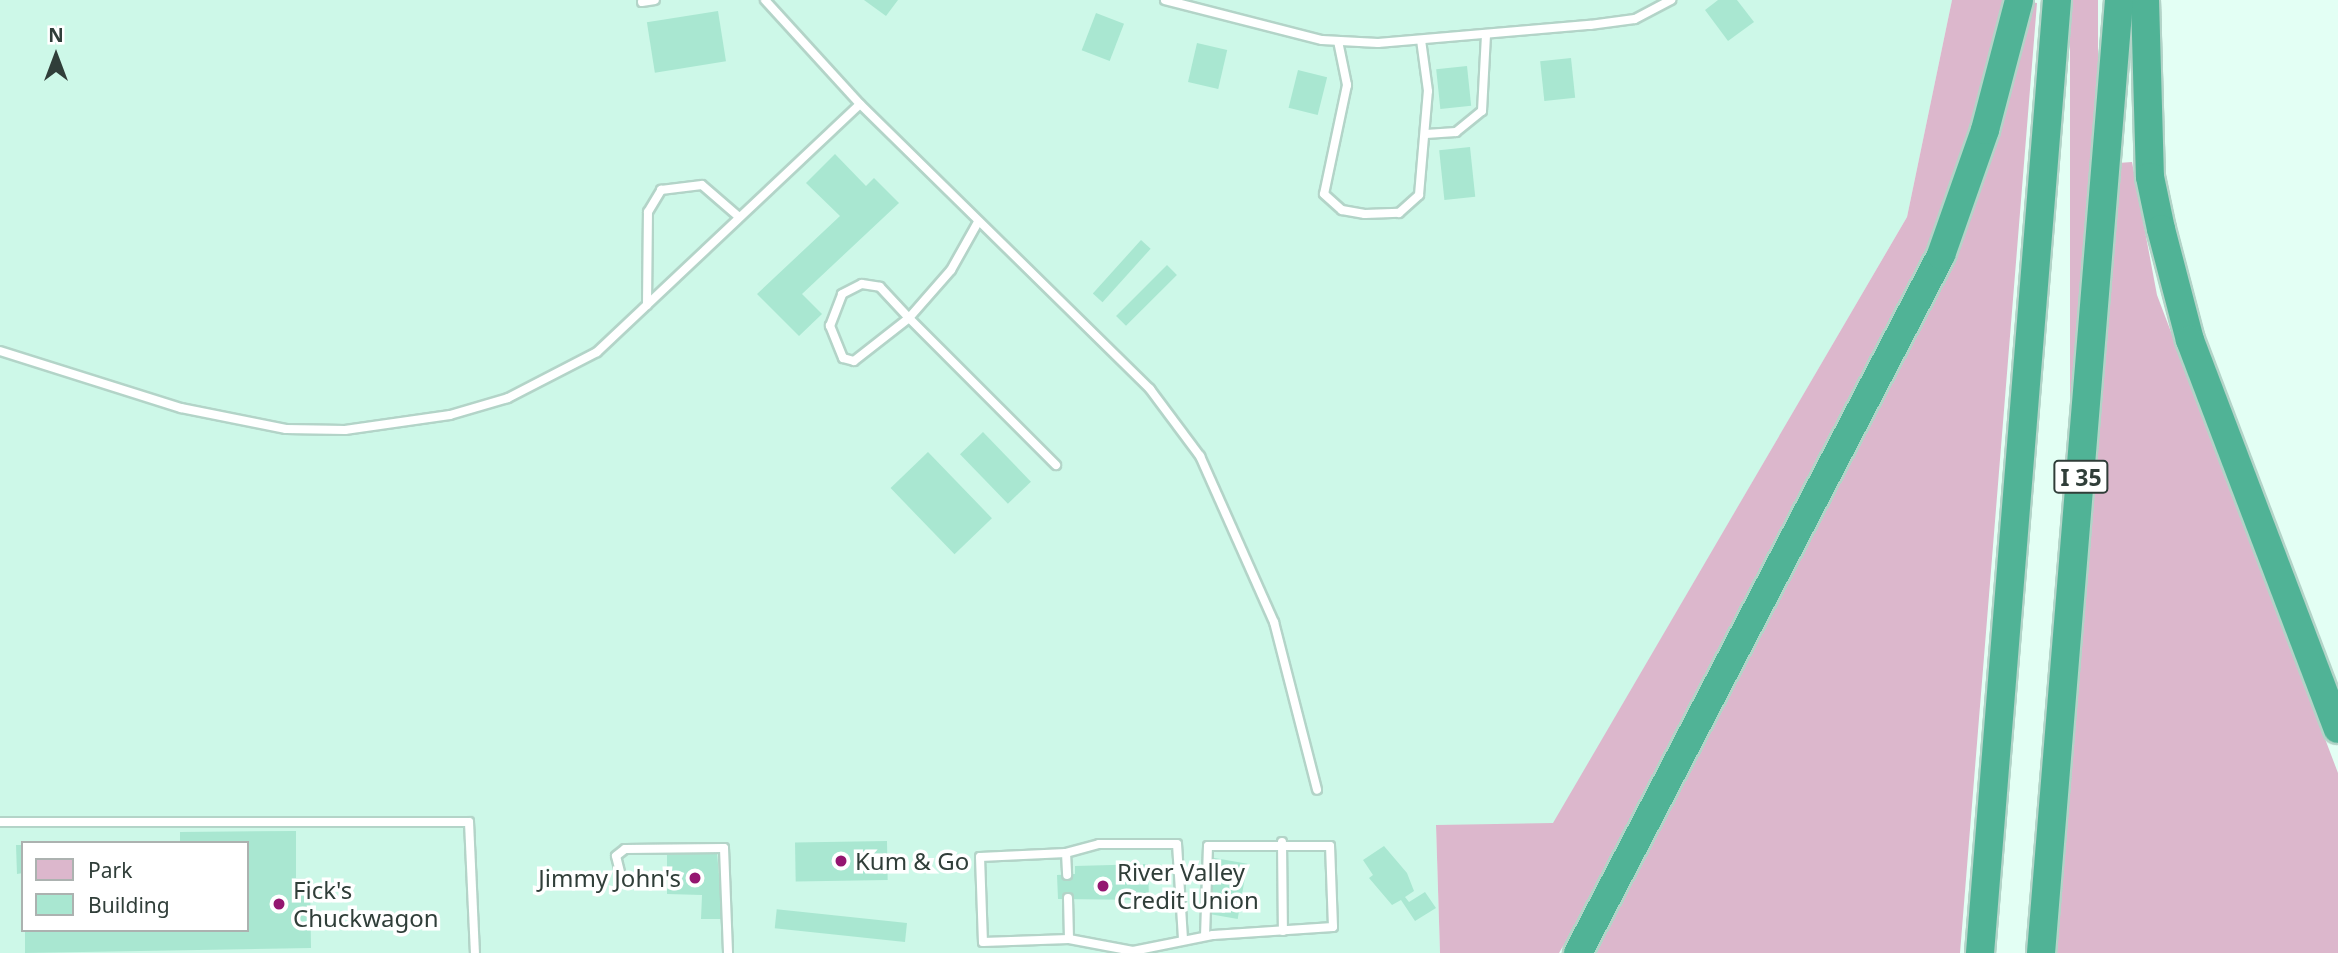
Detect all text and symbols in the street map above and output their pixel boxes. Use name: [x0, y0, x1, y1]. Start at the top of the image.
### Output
north arrow: [21, 21, 91, 91]
text: N: [48, 22, 64, 48]
road number: I 35: [2053, 457, 2109, 496]
legend: [21, 841, 248, 932]
place label: Kum & Go: [855, 847, 969, 875]
marker: Kum & Go: [833, 853, 849, 869]
text: Park: [88, 856, 132, 884]
place label: River Valley Credit Union: [1117, 858, 1259, 914]
place label: Jimmy John's: [538, 864, 681, 892]
marker: Jimmy John's: [687, 870, 703, 886]
place label: Fick's Chuckwagon: [293, 876, 439, 932]
marker: River Valley Credit Union: [1095, 878, 1111, 894]
text: Building: [88, 891, 170, 919]
marker: Fick's Chuckwagon: [271, 896, 287, 912]

